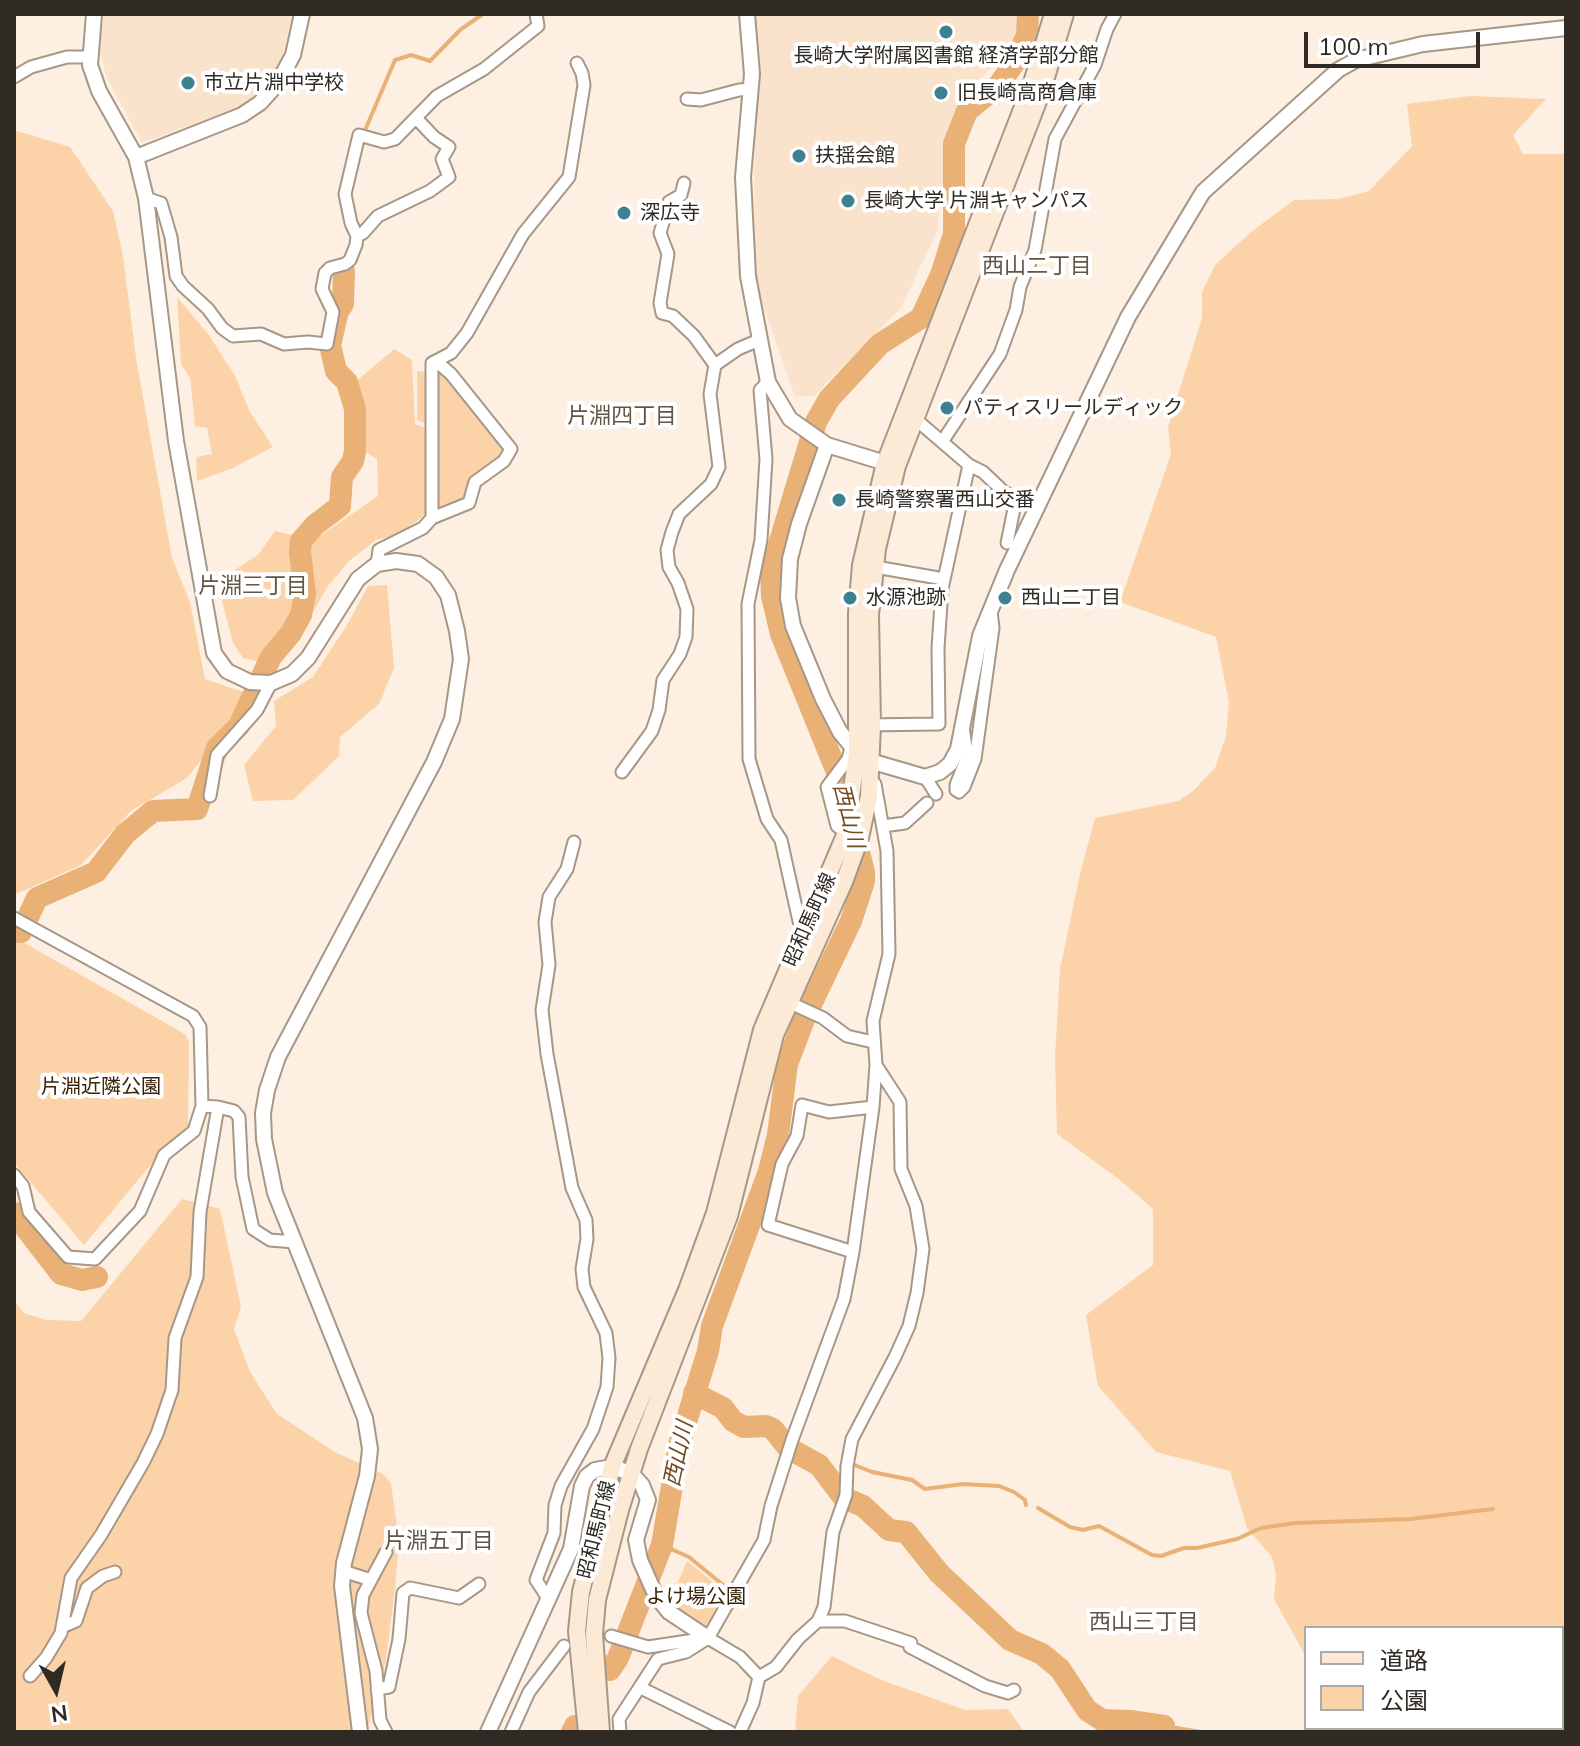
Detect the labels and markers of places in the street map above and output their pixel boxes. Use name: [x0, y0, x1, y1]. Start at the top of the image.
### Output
marker: 長崎大学附属図書館 経済学部分館: [937, 23, 955, 41]
place label: 長崎大学附属図書館 経済学部分館: [793, 44, 1099, 68]
place label: 市立片淵中学校: [204, 71, 344, 95]
marker: 市立片淵中学校: [179, 74, 197, 92]
place label: 旧長崎高商倉庫: [957, 81, 1097, 105]
marker: 旧長崎高商倉庫: [932, 84, 950, 102]
place label: 扶揺会館: [815, 144, 895, 168]
marker: 扶揺会館: [790, 147, 808, 165]
place label: 長崎大学 片淵キャンパス: [864, 189, 1089, 213]
marker: 長崎大学 片淵キャンパス: [839, 192, 857, 210]
place label: 深広寺: [640, 201, 700, 225]
marker: 深広寺: [615, 204, 633, 222]
place label: パティスリールディック: [963, 396, 1183, 420]
marker: パティスリールディック: [938, 399, 956, 417]
place label: 長崎警察署西山交番: [855, 488, 1035, 512]
marker: 長崎警察署西山交番: [830, 491, 848, 509]
place label: 水源池跡: [866, 586, 946, 610]
place label: 西山二丁目: [1021, 586, 1121, 610]
marker: 水源池跡: [841, 589, 859, 607]
marker: 西山二丁目: [996, 589, 1014, 607]

